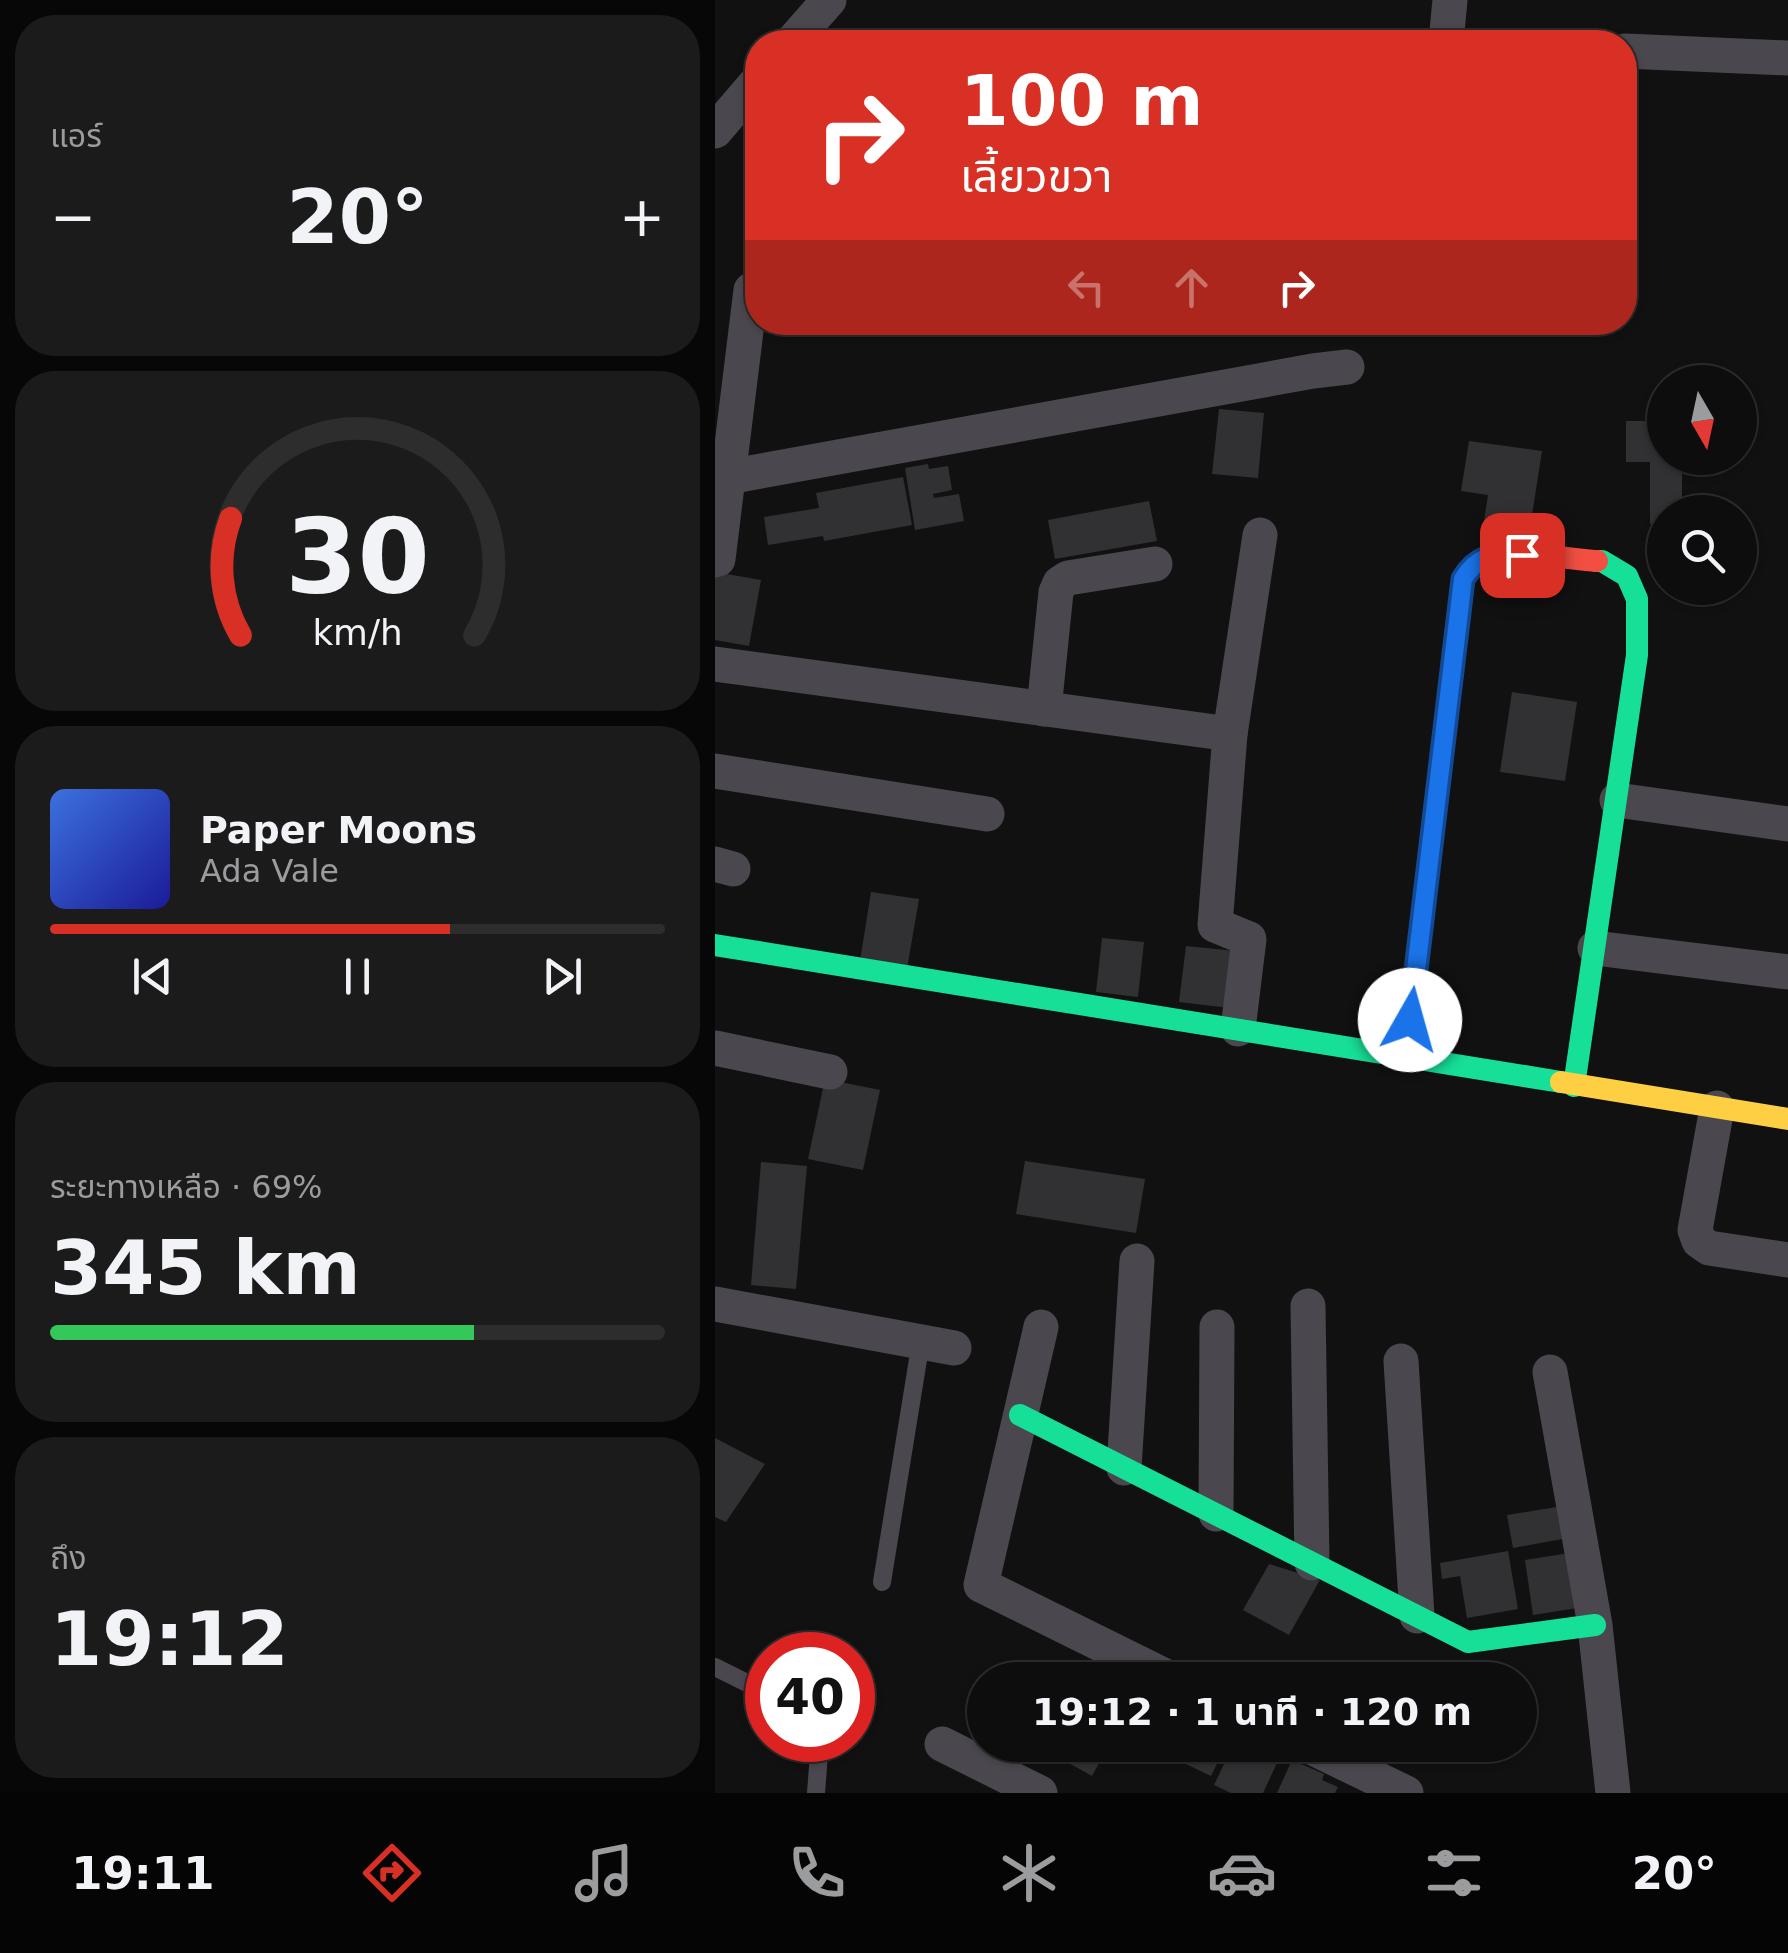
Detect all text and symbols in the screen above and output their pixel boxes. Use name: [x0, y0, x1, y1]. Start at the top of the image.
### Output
text: 100 m: [960, 60, 1203, 142]
icon: right: [795, 70, 925, 200]
text: แอร์: [50, 117, 102, 155]
text: เลี้ยวขวา: [960, 150, 1112, 203]
text: 20°: [287, 173, 428, 261]
text: −: [50, 185, 96, 249]
text: +: [619, 185, 665, 249]
icon: left: [1059, 260, 1114, 315]
icon: ahead: [1164, 260, 1219, 315]
icon: right: [1269, 260, 1324, 315]
north arrow: [1647, 365, 1757, 475]
map controls: [1647, 365, 1757, 605]
button: search: [1647, 495, 1757, 605]
text: 30: [285, 496, 430, 618]
pin: [1480, 513, 1565, 598]
icon: arrive: [1495, 528, 1550, 583]
text: km/h: [312, 612, 403, 653]
text: Paper Moons: [200, 808, 477, 852]
text: Ada Vale: [200, 852, 339, 890]
icon: previous: [125, 949, 180, 1004]
icon: pause: [330, 949, 385, 1004]
icon: next: [535, 949, 590, 1004]
position arrow: [1358, 968, 1462, 1072]
text: ระยะทางเหลือ · 69%: [50, 1168, 322, 1206]
text: 345 km: [50, 1224, 361, 1312]
text: ถึง: [50, 1539, 86, 1577]
text: 19:12: [50, 1595, 289, 1683]
speed limit sign: 40: [745, 1632, 875, 1762]
text: 19:12 · 1 นาที · 120 m: [1032, 1690, 1472, 1734]
icon: directions: [357, 1838, 427, 1908]
icon: music: [569, 1838, 639, 1908]
icon: phone: [782, 1838, 852, 1908]
icon: climate: [994, 1838, 1064, 1908]
icon: car: [1207, 1838, 1277, 1908]
icon: filters: [1419, 1838, 1489, 1908]
text: 19:11: [71, 1847, 214, 1900]
text: 20°: [1632, 1847, 1717, 1900]

